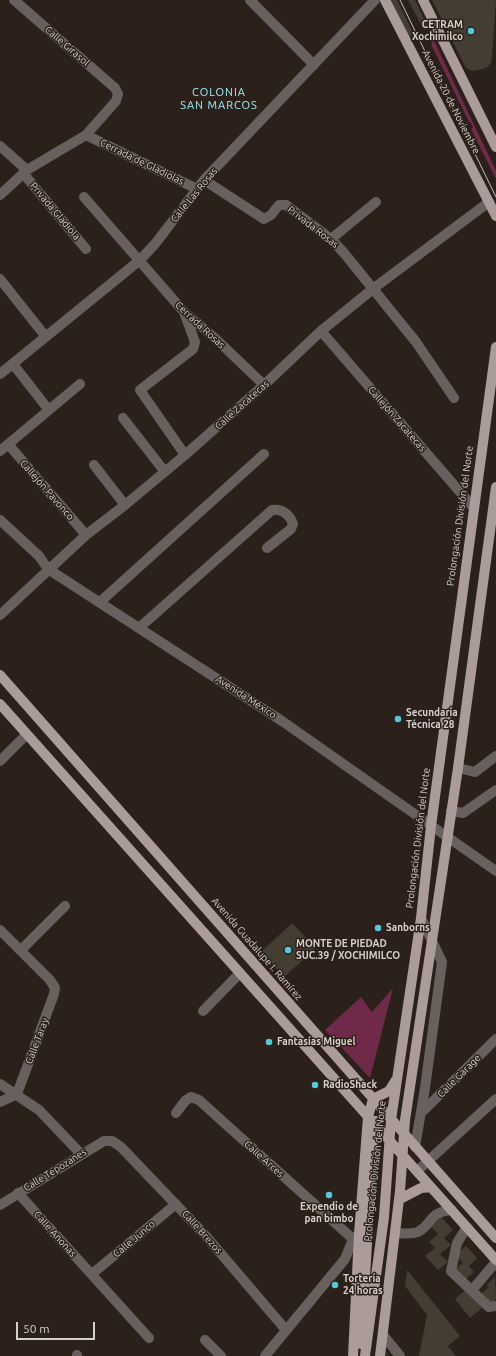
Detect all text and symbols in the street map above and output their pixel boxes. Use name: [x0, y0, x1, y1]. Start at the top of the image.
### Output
place label: CETRAM Xochimilco: [412, 19, 463, 42]
street label: Calle Girasol: [42, 23, 92, 69]
marker: CETRAM Xochimilco: [466, 26, 476, 36]
street label: Avenida 20 de Noviembre: [420, 48, 482, 156]
district label: COLONIA SAN MARCOS: [180, 85, 258, 111]
street label: Cerrada de Gladiolas: [98, 136, 186, 188]
street label: Calle Las Rosas: [168, 165, 220, 225]
street label: Privada Gladiola: [27, 180, 83, 242]
street label: Privada Rosas: [285, 203, 341, 251]
street label: Cerrada Rosas: [173, 299, 227, 351]
street label: Calle Zacatecas: [213, 378, 271, 432]
street label: Callejón Zacatecas: [365, 384, 429, 454]
street label: Prolongación División del Norte: [444, 445, 476, 587]
street label: Callejón Pavonco: [17, 457, 77, 523]
street label: Avenida México: [213, 673, 279, 721]
place label: Secundaría Técnica 28: [406, 707, 458, 730]
marker: Secundaría Técnica 28: [393, 714, 403, 724]
street label: Prolongación División del Norte: [403, 767, 433, 909]
street label: Avenida Guadalupe I. Ramírez: [209, 895, 305, 1003]
place label: Sanborns: [386, 922, 430, 934]
marker: Sanborns: [373, 923, 383, 933]
place label: MONTE DE PIEDAD SUC.39 / XOCHIMILCO: [296, 938, 400, 962]
marker: MONTE DE PIEDAD SUC.39 / XOCHIMILCO: [283, 945, 293, 955]
street label: Calle Taray: [23, 1016, 51, 1066]
place label: Fantasías Miguel: [277, 1036, 355, 1048]
marker: Fantasías Miguel: [264, 1037, 274, 1047]
street label: Calle Garage: [435, 1052, 483, 1100]
place label: RadioShack: [323, 1079, 377, 1091]
marker: RadioShack: [310, 1080, 320, 1090]
street label: Prolongación División del Norte: [362, 1100, 388, 1242]
street label: Calle Arces: [242, 1138, 286, 1180]
street label: Calle Tepozanes: [21, 1146, 89, 1194]
marker: Expendio de pan bimbo: [324, 1190, 334, 1200]
place label: Expendio de pan bimbo: [300, 1201, 358, 1224]
street label: Calle Brezos: [179, 1208, 225, 1256]
street label: Calle Anonas: [31, 1209, 79, 1259]
street label: Calle Junco: [111, 1218, 157, 1260]
place label: Tortería 24 horas: [343, 1273, 383, 1296]
marker: Tortería 24 horas: [330, 1280, 340, 1290]
scale bar: [18, 1314, 97, 1340]
text: 50 m: [23, 1322, 50, 1335]

